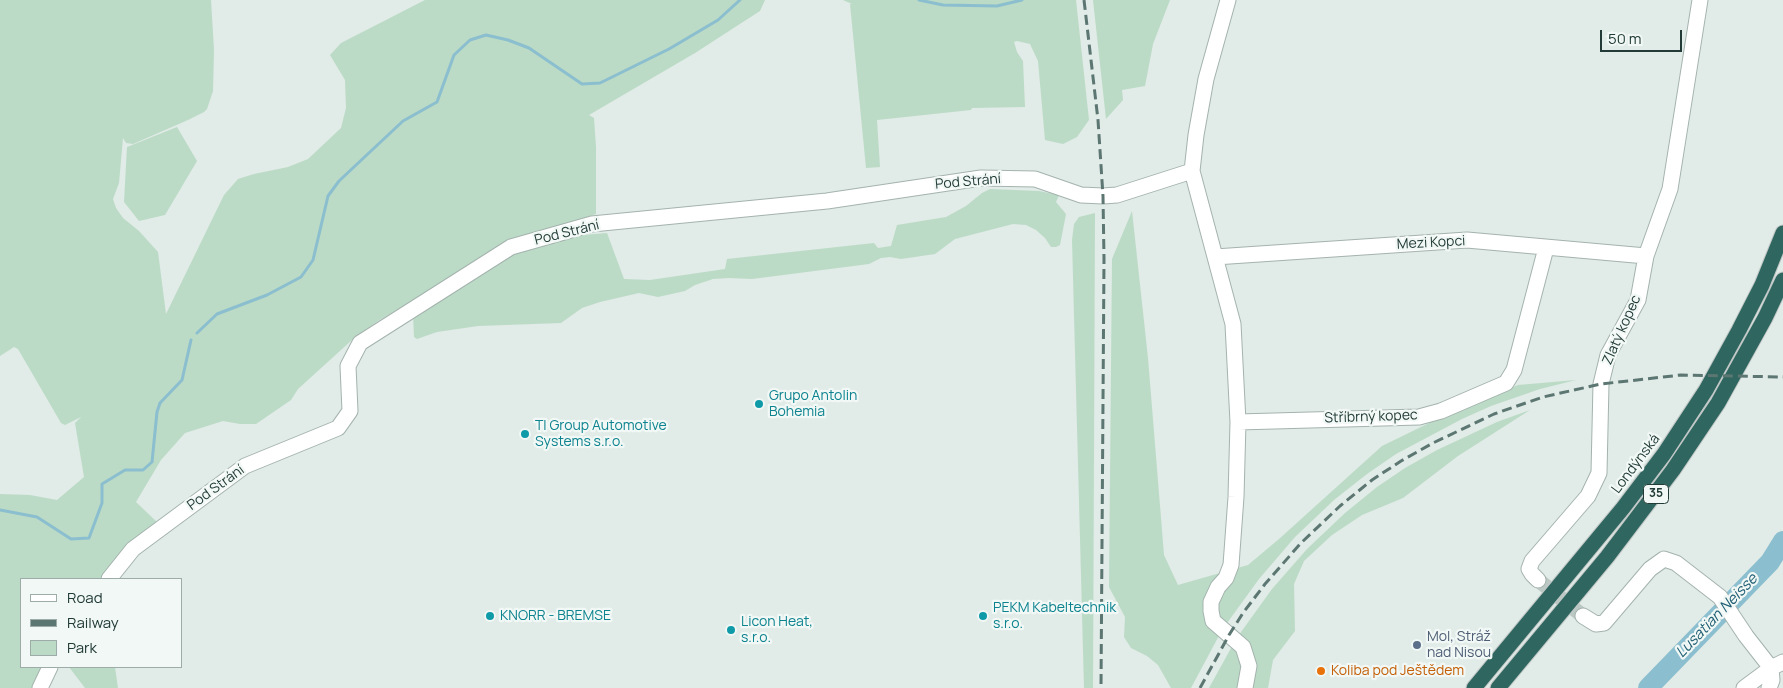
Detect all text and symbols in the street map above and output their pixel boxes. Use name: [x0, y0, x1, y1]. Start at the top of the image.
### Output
scale bar: [1603, 20, 1686, 52]
text: 50 m: [1608, 28, 1642, 49]
street label: Pod Strání: [934, 171, 1002, 193]
street label: Pod Strání: [533, 217, 601, 249]
street label: Mezi Kopci: [1396, 233, 1466, 253]
street label: Zlatý kopec: [1599, 293, 1645, 367]
place label: Grupo Antolin Bohemia: [769, 388, 857, 421]
marker: Grupo Antolin Bohemia: [753, 398, 765, 410]
street label: Stříbrný kopec: [1324, 407, 1418, 427]
place label: TI Group Automotive Systems s.r.o.: [535, 418, 667, 451]
marker: TI Group Automotive Systems s.r.o.: [519, 428, 531, 440]
street label: Londýnská: [1608, 431, 1664, 497]
street label: Pod Strání: [184, 462, 248, 514]
road number: 35: [1644, 484, 1668, 504]
water label: Lusatian Neisse: [1672, 570, 1762, 662]
legend: [20, 578, 182, 668]
text: Road: [67, 587, 103, 608]
place label: PEKM Kabeltechnik s.r.o.: [993, 600, 1116, 632]
place label: KNORR - BREMSE: [500, 608, 611, 624]
marker: KNORR - BREMSE: [484, 610, 496, 622]
marker: PEKM Kabeltechnik s.r.o.: [977, 610, 989, 622]
text: Railway: [67, 612, 119, 633]
place label: Licon Heat, s.r.o.: [741, 614, 813, 646]
marker: Licon Heat, s.r.o.: [725, 624, 737, 636]
place label: Mol, Stráž nad Nisou: [1427, 629, 1491, 662]
text: Park: [67, 637, 97, 658]
marker: Mol, Stráž nad Nisou: [1411, 639, 1423, 651]
place label: Koliba pod Ještědem: [1331, 663, 1464, 679]
marker: Koliba pod Ještědem: [1315, 665, 1327, 677]

